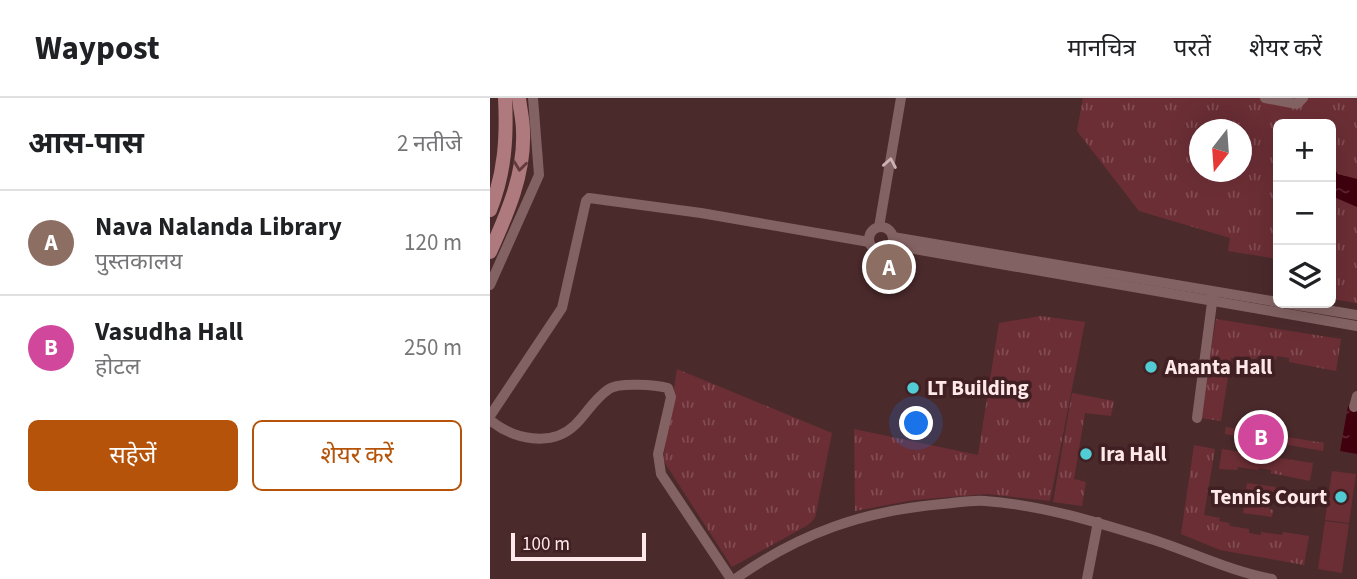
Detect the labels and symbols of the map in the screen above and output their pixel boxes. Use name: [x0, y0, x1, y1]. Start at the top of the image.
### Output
north arrow: [1189, 119, 1252, 182]
one-way arrow: [882, 157, 897, 169]
one-way arrow: [512, 160, 527, 172]
pin: A: [866, 241, 912, 293]
place label: Ananta Hall: [1164, 352, 1272, 382]
marker: Ananta Hall: [1143, 359, 1159, 375]
place label: LT Building: [927, 373, 1029, 403]
marker: LT Building: [905, 380, 921, 396]
your location: [899, 406, 933, 440]
pin: B: [1238, 411, 1284, 463]
place label: Ira Hall: [1100, 439, 1167, 469]
marker: Ira Hall: [1078, 446, 1094, 462]
place label: Tennis Court: [1211, 482, 1327, 512]
marker: Tennis Court: [1333, 489, 1349, 505]
scale bar: [511, 530, 646, 562]

